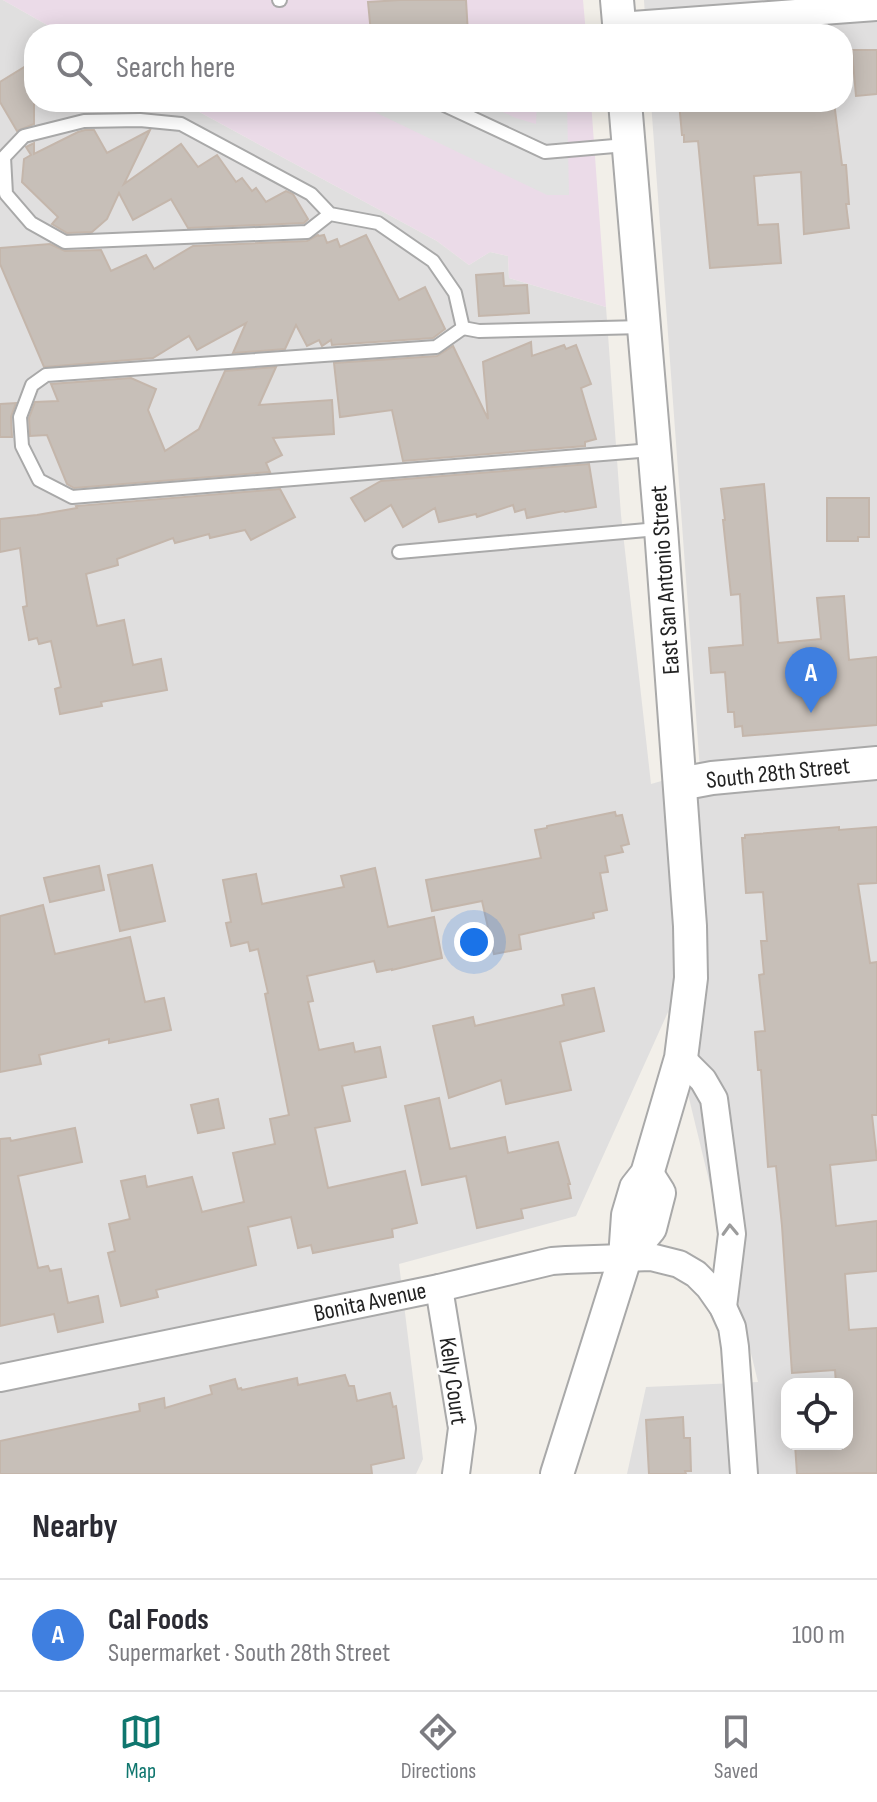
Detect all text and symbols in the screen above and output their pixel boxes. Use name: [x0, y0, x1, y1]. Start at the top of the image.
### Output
search box: [24, 24, 853, 112]
icon: search: [52, 46, 96, 90]
text: Search here: [116, 50, 235, 86]
street label: East San Antonio Street: [644, 484, 686, 676]
pin: A: [785, 647, 837, 713]
street label: South 28th Street: [705, 751, 851, 795]
your location: [454, 922, 494, 962]
one-way arrow: [722, 1223, 739, 1236]
street label: Bonita Avenue: [311, 1276, 429, 1328]
street label: Kelly Court: [433, 1335, 473, 1427]
map controls: [781, 1378, 853, 1450]
button: locate: [781, 1378, 853, 1450]
text: Nearby: [32, 1506, 118, 1547]
text: Cal Foods: [108, 1602, 209, 1638]
text: A: [52, 1620, 64, 1651]
text: 100 m: [792, 1620, 845, 1651]
text: Supermarket · South 28th Street: [108, 1638, 390, 1669]
tab: Map: [119, 1710, 163, 1785]
tab: Directions: [401, 1710, 476, 1785]
tab: Saved: [714, 1710, 758, 1785]

